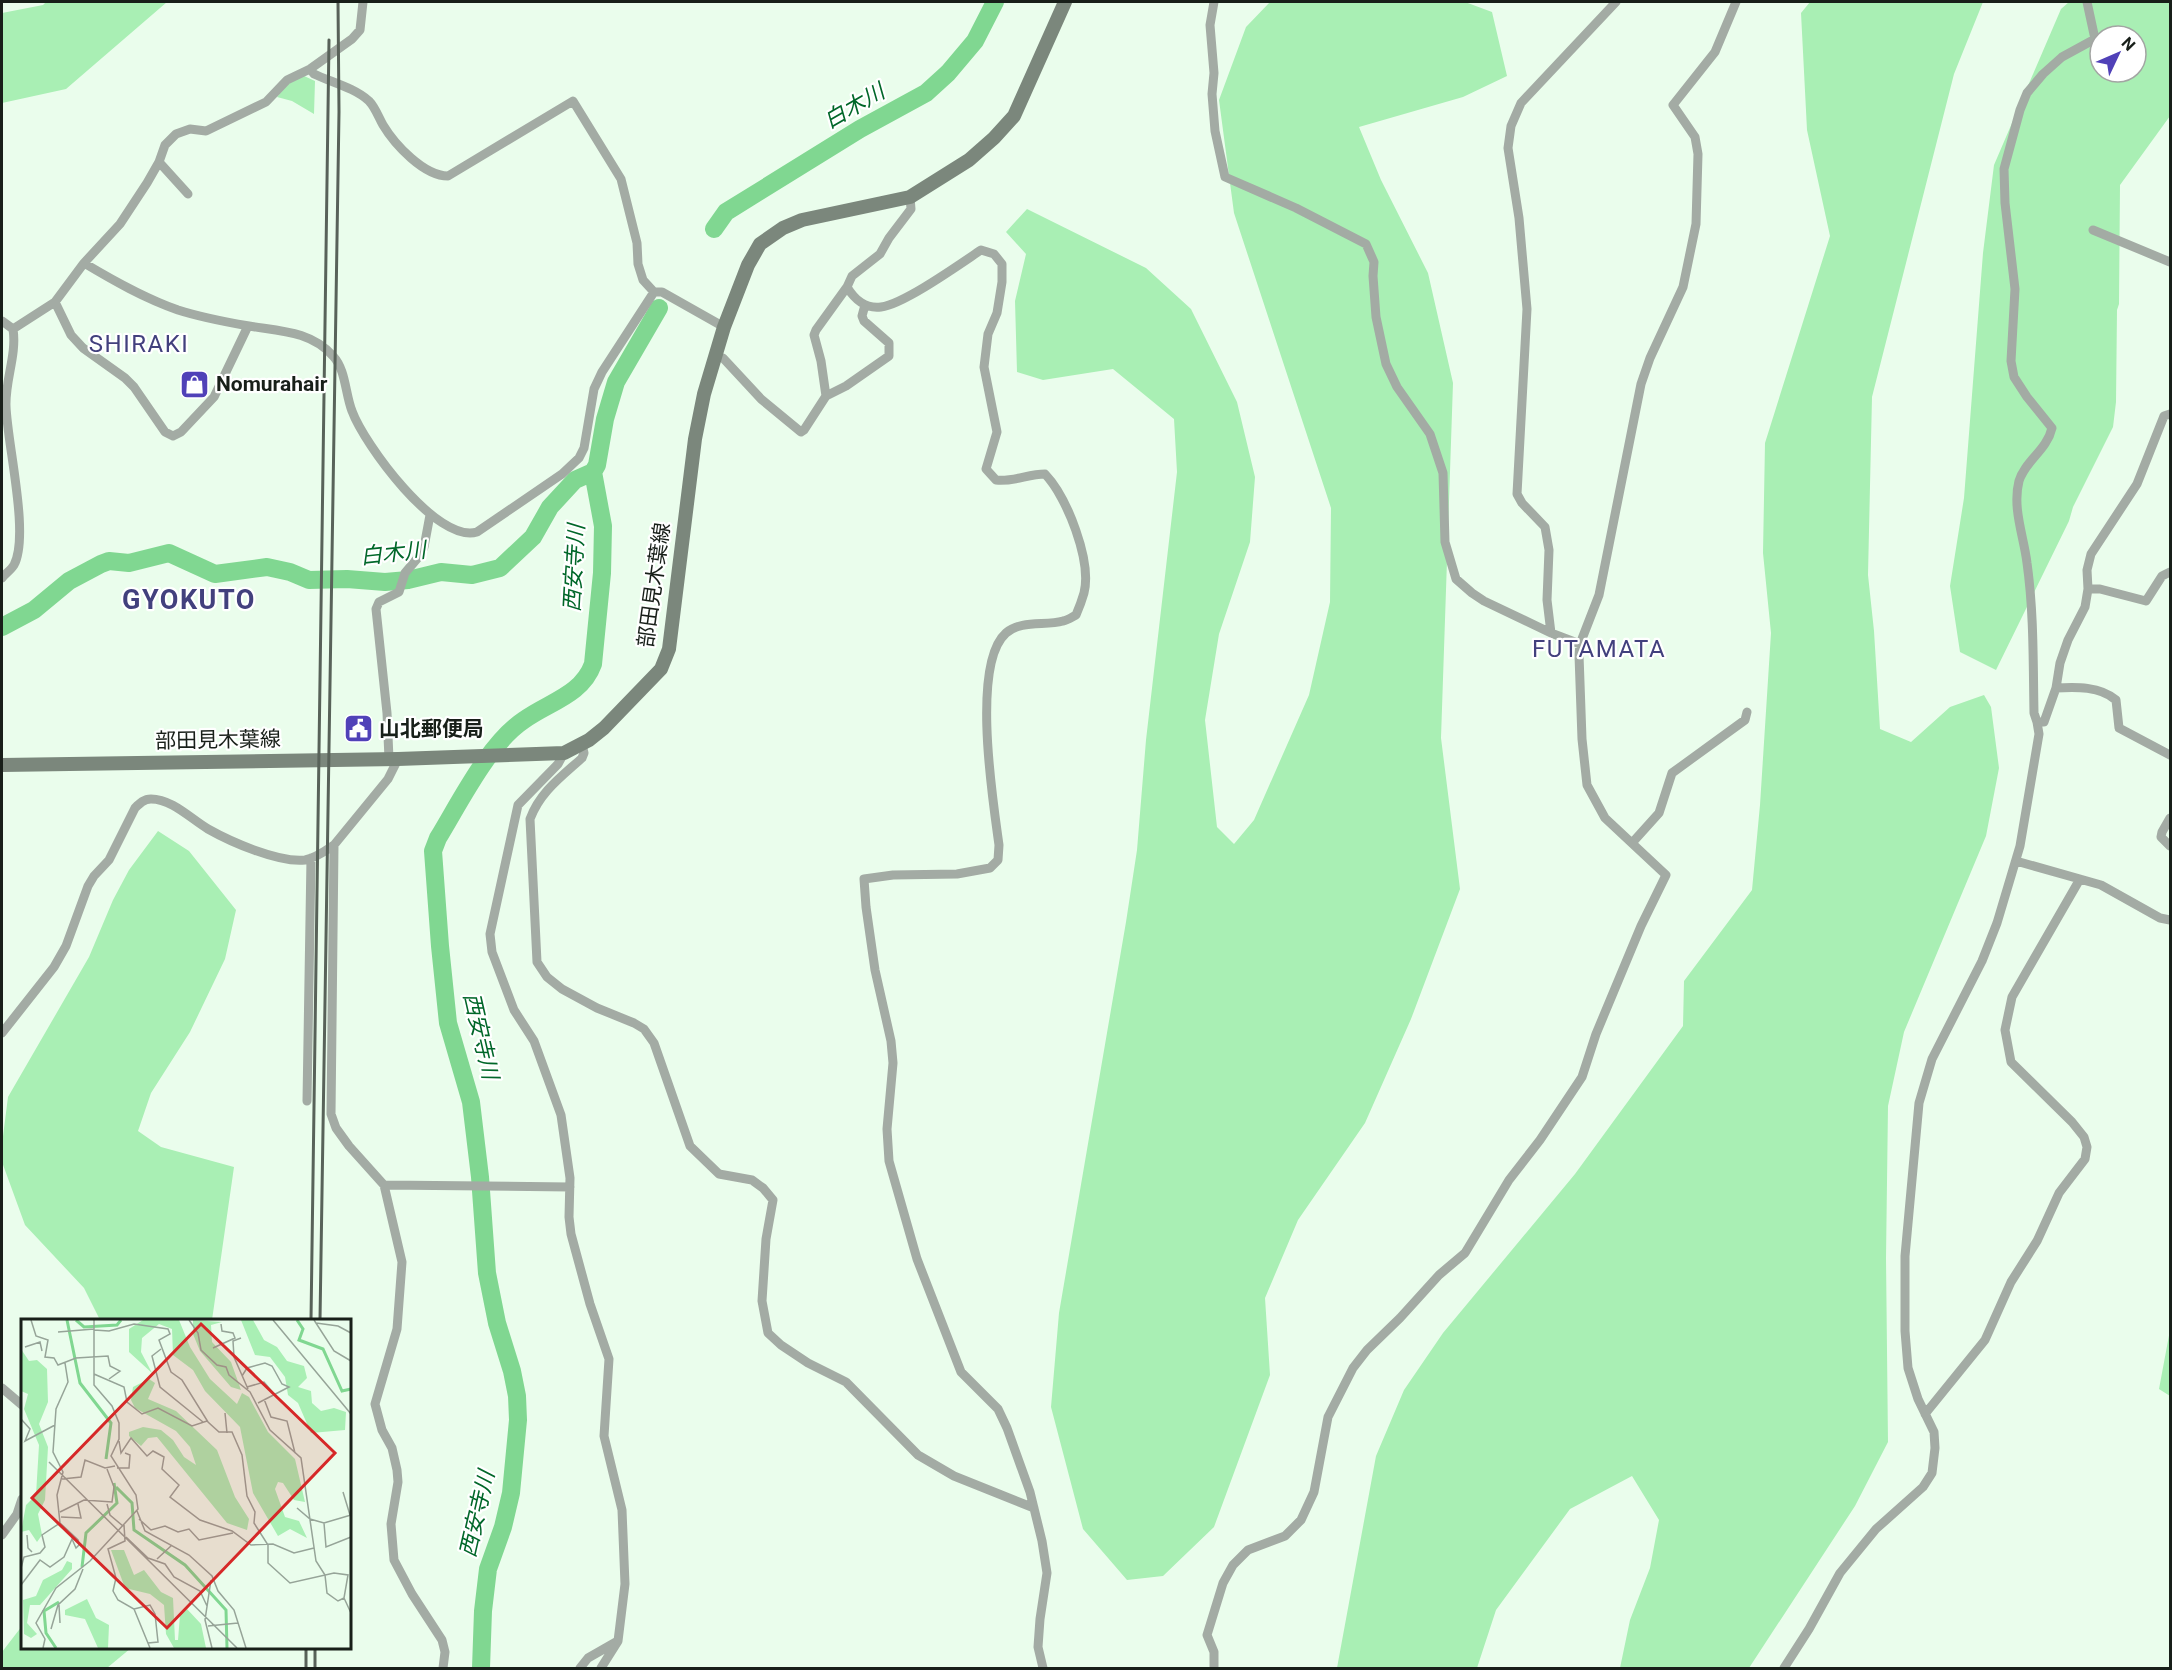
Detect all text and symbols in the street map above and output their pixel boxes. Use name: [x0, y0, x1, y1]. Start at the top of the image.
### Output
north arrow: [2088, 24, 2148, 84]
text: N: [2118, 33, 2139, 55]
water label: 白木川: [819, 78, 891, 133]
district label: SHIRAKI: [89, 330, 189, 358]
shop icon: Nomurahair: [179, 368, 211, 400]
place label: Nomurahair: [216, 372, 328, 396]
water label: 西安寺川: [559, 521, 589, 613]
street label: 部田見木葉線: [633, 521, 675, 649]
water label: 白木川: [359, 537, 429, 569]
district label: GYOKUTO: [122, 584, 256, 616]
district label: FUTAMATA: [1532, 635, 1666, 663]
public building icon: 山北郵便局: [342, 713, 374, 745]
place label: 山北郵便局: [379, 717, 484, 741]
street label: 部田見木葉線: [155, 727, 281, 753]
water label: 西安寺川: [459, 990, 504, 1084]
inset map: [21, 1319, 351, 1649]
water label: 西安寺川: [455, 1466, 500, 1560]

